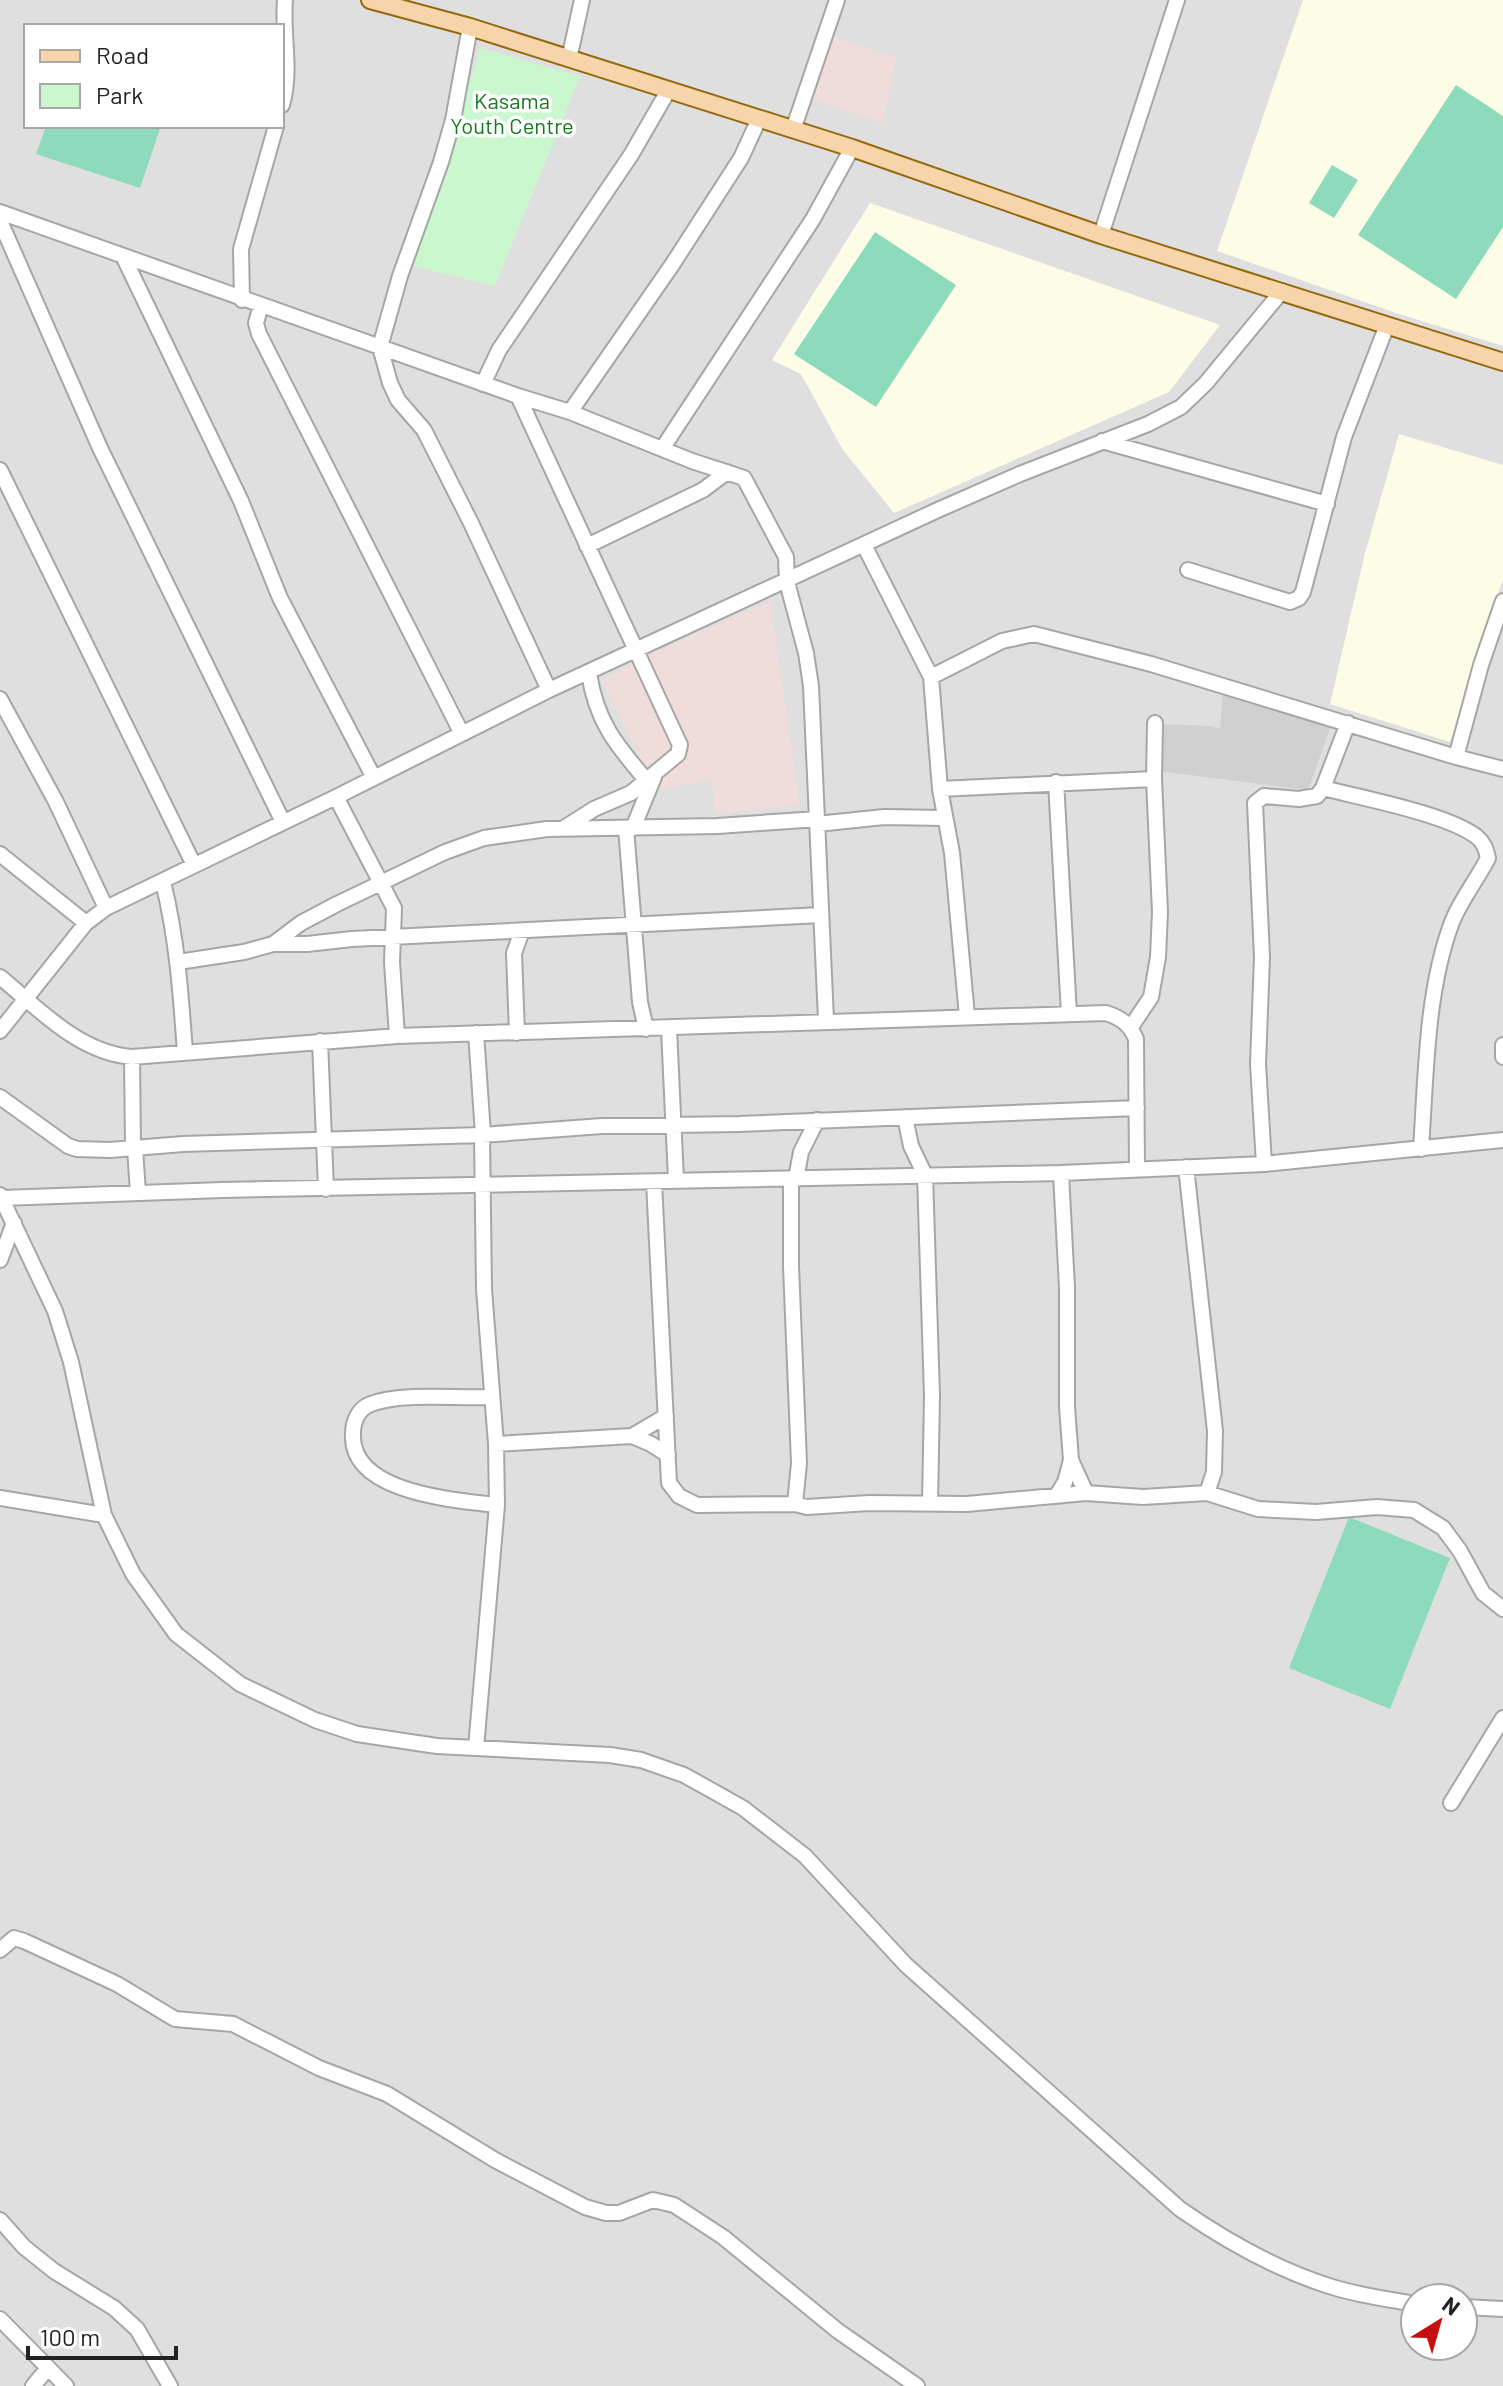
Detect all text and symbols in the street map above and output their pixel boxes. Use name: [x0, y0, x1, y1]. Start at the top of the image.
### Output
legend: [24, 24, 284, 128]
text: Road: [96, 40, 149, 69]
text: Park: [96, 80, 143, 109]
park label: Kasama Youth Centre: [450, 87, 574, 138]
north arrow: [1399, 2282, 1479, 2362]
text: N: [1438, 2290, 1465, 2320]
scale bar: [28, 2310, 176, 2360]
text: 100 m: [40, 2322, 100, 2351]

